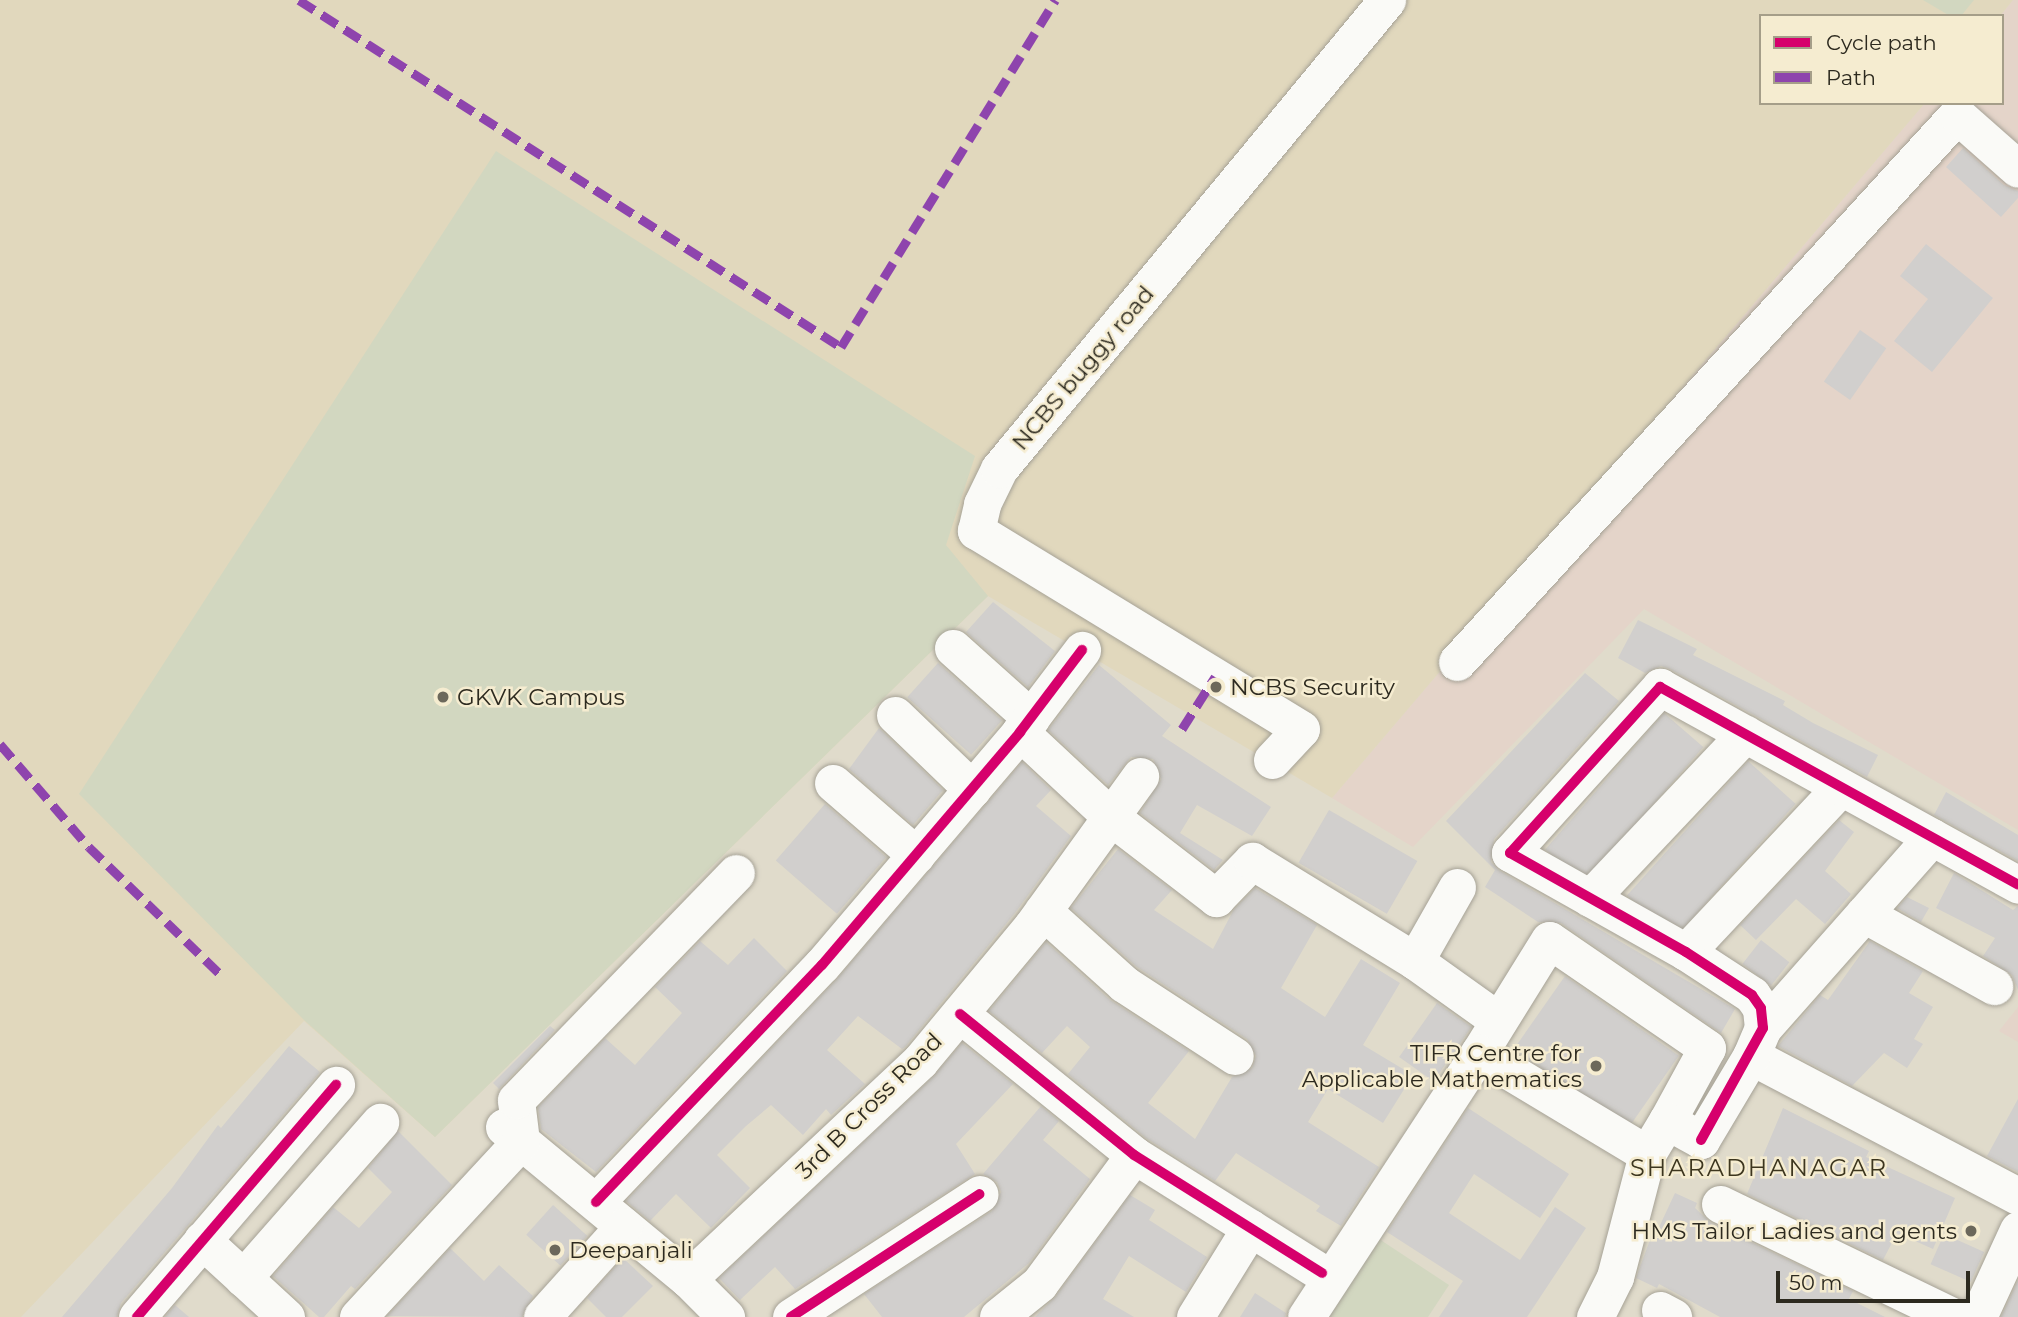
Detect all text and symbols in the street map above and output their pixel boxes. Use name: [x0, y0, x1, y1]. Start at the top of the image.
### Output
legend: [1759, 14, 2004, 105]
text: Cycle path: [1826, 30, 1937, 55]
text: Path: [1826, 65, 1876, 90]
street label: NCBS buggy road: [1006, 280, 1160, 456]
place label: NCBS Security: [1230, 673, 1395, 701]
marker: NCBS Security: [1208, 679, 1224, 695]
place label: GKVK Campus: [457, 683, 625, 711]
marker: GKVK Campus: [435, 689, 451, 705]
street label: 3rd B Cross Road: [790, 1027, 948, 1185]
place label: TIFR Centre for Applicable Mathematics: [1302, 1039, 1582, 1093]
marker: TIFR Centre for Applicable Mathematics: [1588, 1058, 1604, 1074]
district label: SHARADHANAGAR: [1632, 1154, 1886, 1182]
place label: HMS Tailor Ladies and gents: [1631, 1217, 1957, 1245]
marker: HMS Tailor Ladies and gents: [1963, 1223, 1979, 1239]
place label: Deepanjali: [569, 1236, 693, 1264]
marker: Deepanjali: [547, 1242, 563, 1258]
scale bar: [1780, 1258, 1974, 1302]
text: 50 m: [1789, 1270, 1843, 1295]

